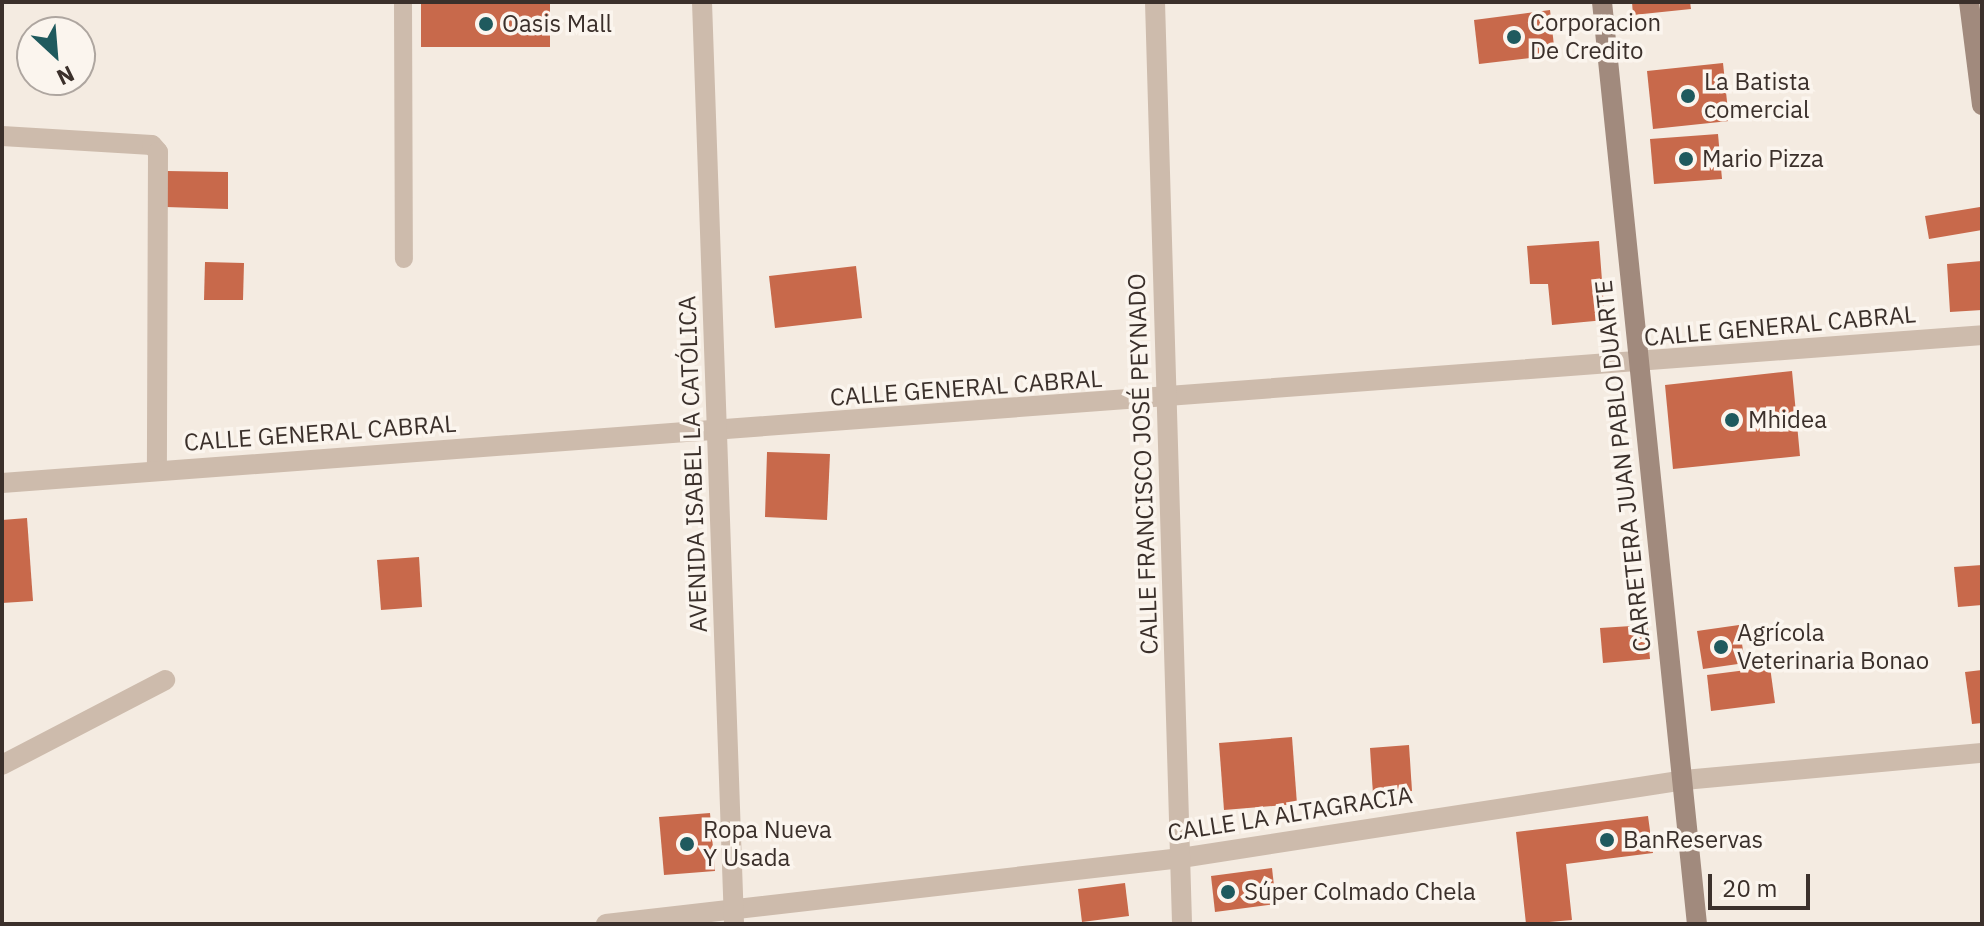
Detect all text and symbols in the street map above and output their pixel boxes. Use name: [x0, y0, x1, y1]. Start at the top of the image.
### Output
place label: Corporacion De Credito: [1530, 9, 1661, 65]
place label: Oasis Mall: [502, 10, 612, 38]
marker: Oasis Mall: [477, 15, 495, 33]
north arrow: [16, 16, 96, 96]
marker: Corporacion De Credito: [1505, 28, 1523, 46]
text: N: [52, 60, 79, 93]
place label: La Batista comercial: [1704, 68, 1810, 124]
marker: La Batista comercial: [1679, 87, 1697, 105]
place label: Mario Pizza: [1702, 145, 1824, 173]
marker: Mario Pizza: [1677, 150, 1695, 168]
street label: CALLE FRANCISCO JOSÉ PEYNADO: [1122, 273, 1164, 655]
street label: CARRETERA JUAN PABLO DUARTE: [1589, 279, 1657, 653]
street label: AVENIDA ISABEL LA CATÓLICA: [673, 295, 713, 633]
street label: CALLE GENERAL CABRAL: [1643, 300, 1917, 352]
street label: CALLE GENERAL CABRAL: [829, 364, 1103, 412]
place label: Mhidea: [1748, 406, 1827, 434]
street label: CALLE GENERAL CABRAL: [183, 409, 457, 457]
marker: Mhidea: [1723, 411, 1741, 429]
place label: Agrícola Veterinaria Bonao: [1737, 619, 1929, 675]
marker: Agrícola Veterinaria Bonao: [1712, 638, 1730, 656]
street label: CALLE LA ALTAGRACIA: [1166, 780, 1414, 848]
place label: Ropa Nueva Y Usada: [703, 816, 832, 872]
place label: BanReservas: [1623, 826, 1763, 854]
marker: BanReservas: [1598, 831, 1616, 849]
marker: Ropa Nueva Y Usada: [678, 835, 696, 853]
scale bar: [1712, 858, 1814, 908]
text: 20 m: [1722, 872, 1777, 904]
place label: Súper Colmado Chela: [1244, 878, 1476, 906]
marker: Súper Colmado Chela: [1219, 883, 1237, 901]

